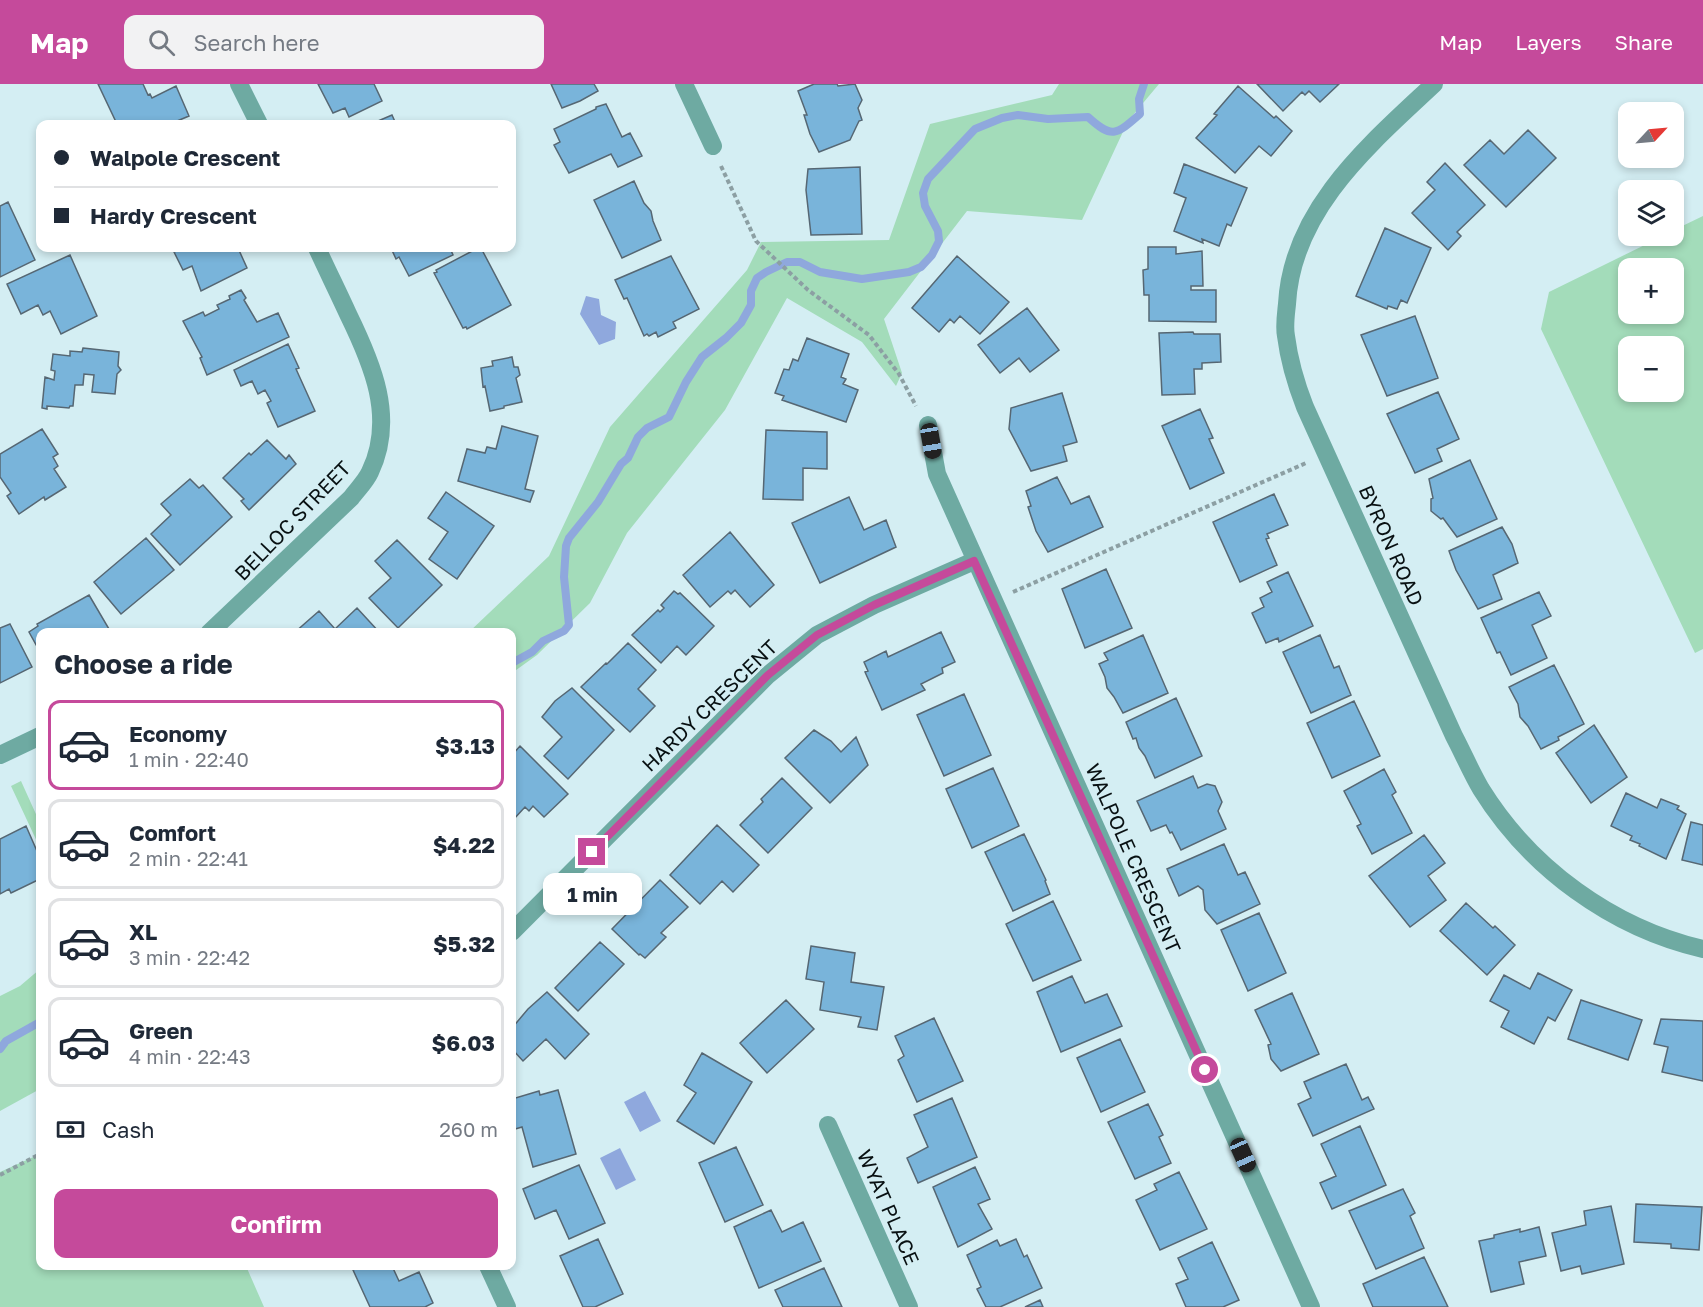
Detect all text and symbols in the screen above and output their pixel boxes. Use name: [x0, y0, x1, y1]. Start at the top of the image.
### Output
search box: [124, 15, 544, 69]
text: Map: [30, 26, 88, 59]
icon: search: [145, 26, 178, 59]
text: Search here: [193, 29, 319, 56]
text: Map: [1439, 29, 1482, 55]
text: Layers: [1515, 29, 1582, 55]
text: Share: [1615, 29, 1673, 55]
north arrow: [1618, 102, 1684, 168]
map controls: [1618, 102, 1684, 402]
text: Walpole Crescent: [90, 144, 280, 171]
button: layers: [1618, 180, 1684, 246]
text: Hardy Crescent: [90, 202, 257, 229]
button: +: [1618, 258, 1684, 324]
button: −: [1618, 336, 1684, 402]
car: [919, 422, 943, 460]
street label: BELLOC STREET: [229, 455, 355, 585]
street label: BYRON ROAD: [1355, 481, 1429, 609]
street label: HARDY CRESCENT: [636, 634, 782, 776]
text: Choose a ride: [54, 648, 233, 680]
icon: car: [57, 718, 111, 772]
text: Economy: [129, 720, 227, 747]
text: $3.13: [435, 732, 495, 759]
text: 1 min · 22:40: [129, 747, 249, 771]
street label: WALPOLE CRESCENT: [1081, 760, 1187, 956]
icon: car: [57, 817, 111, 871]
text: Comfort: [129, 819, 216, 846]
text: $4.22: [433, 831, 495, 858]
route end: [578, 838, 605, 865]
text: 2 min · 22:41: [129, 846, 248, 870]
callout: 1 min: [542, 873, 642, 915]
text: 1 min: [567, 882, 618, 906]
icon: car: [57, 916, 111, 970]
text: XL: [129, 918, 157, 945]
text: $5.32: [433, 930, 495, 957]
text: 3 min · 22:42: [129, 945, 250, 969]
icon: car: [57, 1015, 111, 1069]
text: Green: [129, 1017, 193, 1044]
text: $6.03: [432, 1029, 495, 1056]
text: 4 min · 22:43: [129, 1044, 251, 1068]
route start: [1191, 1056, 1218, 1083]
icon: cash: [54, 1113, 87, 1146]
text: Cash: [102, 1116, 155, 1143]
text: 260 m: [439, 1117, 498, 1141]
car: [1227, 1135, 1259, 1175]
street label: WYAT PLACE: [853, 1146, 925, 1268]
button: Confirm: [54, 1189, 498, 1258]

